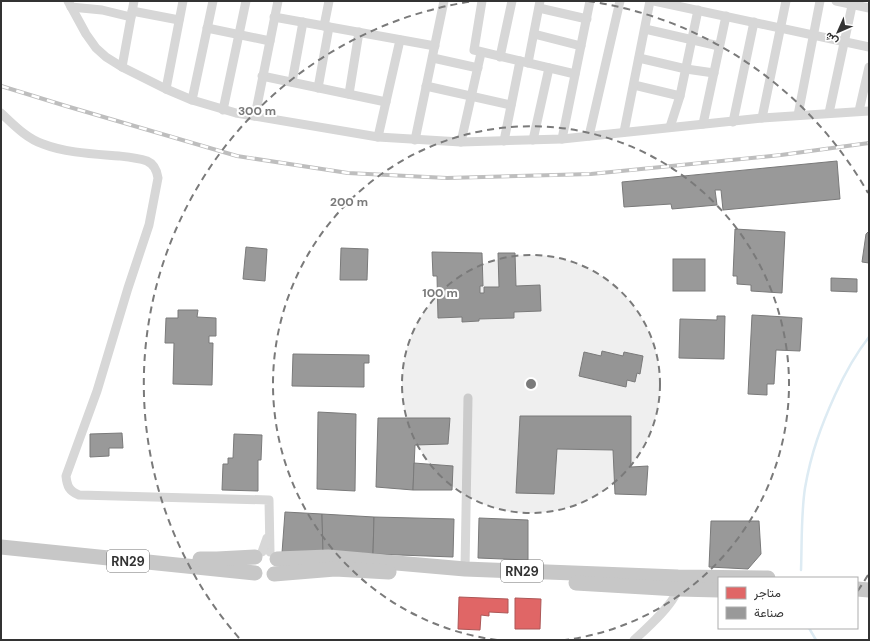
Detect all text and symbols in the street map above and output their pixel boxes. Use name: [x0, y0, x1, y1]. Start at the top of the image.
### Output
north arrow: [818, 12, 858, 52]
text: ش: [821, 29, 841, 49]
text: 300 m: [238, 103, 276, 119]
text: 200 m: [330, 194, 368, 210]
text: 100 m: [422, 285, 458, 301]
centre of rings: [524, 377, 538, 391]
road number: RN29: [107, 550, 149, 572]
road number: RN29: [501, 560, 543, 582]
legend: [718, 577, 858, 629]
text: متاجر: [753, 585, 781, 601]
text: صناعة: [754, 605, 784, 621]

